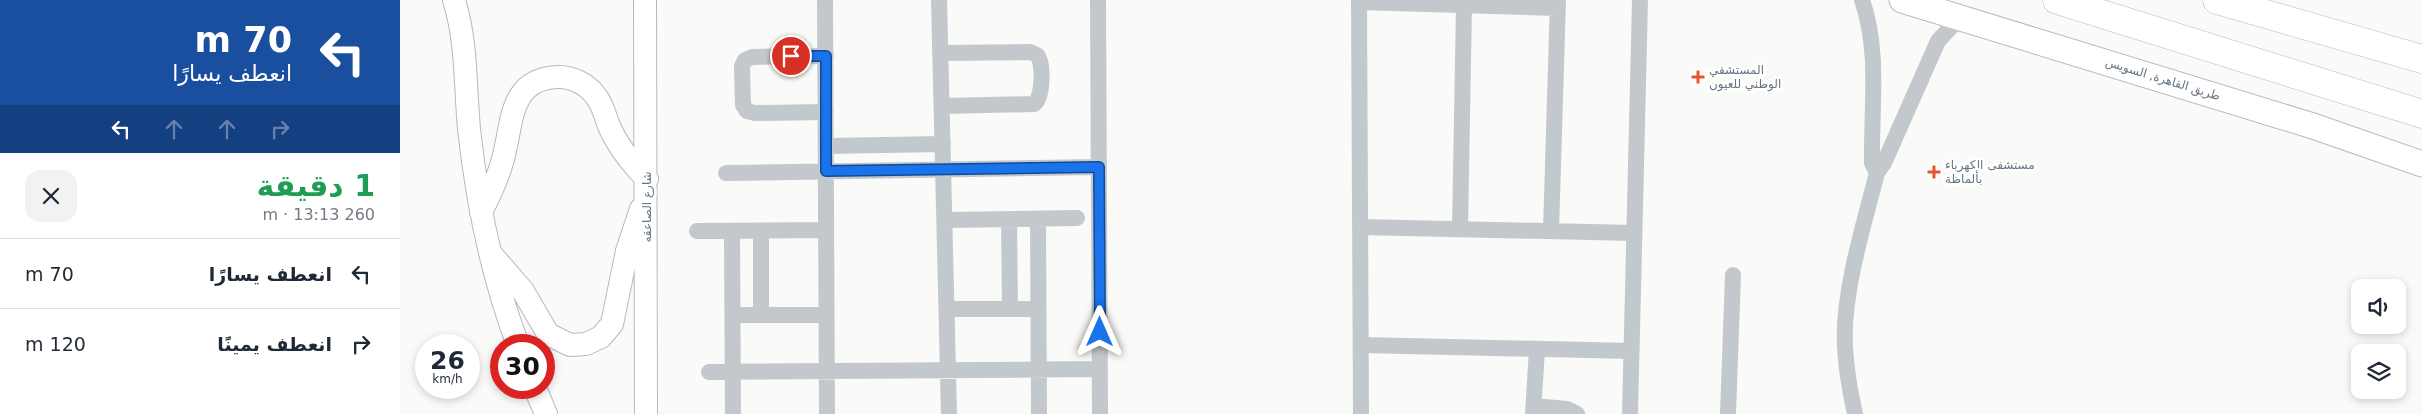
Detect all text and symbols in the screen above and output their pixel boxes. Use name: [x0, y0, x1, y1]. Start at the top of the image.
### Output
text: 70 m: [195, 20, 292, 60]
icon: left: [310, 20, 375, 85]
pin: [770, 35, 812, 77]
icon: arrive: [777, 42, 805, 70]
street label: طريق القاهرة, السويس: [2104, 55, 2222, 104]
text: انعطف يسارًا: [172, 61, 292, 86]
place label: المستشفي الوطني للعيون: [1709, 63, 1781, 92]
marker: المستشفي الوطني للعيون: [1691, 70, 1705, 84]
icon: left: [107, 115, 135, 143]
icon: ahead: [160, 115, 188, 143]
icon: ahead: [213, 115, 241, 143]
icon: right: [266, 115, 294, 143]
place label: مستشفى الكهرباء بألماظة: [1945, 158, 2035, 186]
marker: مستشفى الكهرباء بألماظة: [1927, 165, 1941, 179]
text: 1 دقيقة: [257, 168, 375, 203]
button: close: [25, 170, 77, 222]
street label: شارع الصاعقه: [640, 171, 655, 243]
text: 260 m · 13:13: [262, 205, 375, 224]
icon: left: [347, 260, 375, 288]
text: 70 m: [25, 263, 74, 285]
text: انعطف يسارًا: [209, 263, 332, 285]
map controls: [2351, 279, 2406, 399]
button: sound: [2351, 279, 2406, 334]
position arrow: [1073, 305, 1125, 357]
icon: right: [347, 330, 375, 358]
text: 120 m: [25, 333, 86, 355]
text: انعطف يمينًا: [217, 333, 332, 355]
speed limit sign: 30: [490, 334, 555, 399]
button: layers: [2351, 344, 2406, 399]
text: 26: [430, 346, 465, 375]
text: km/h: [432, 372, 463, 386]

